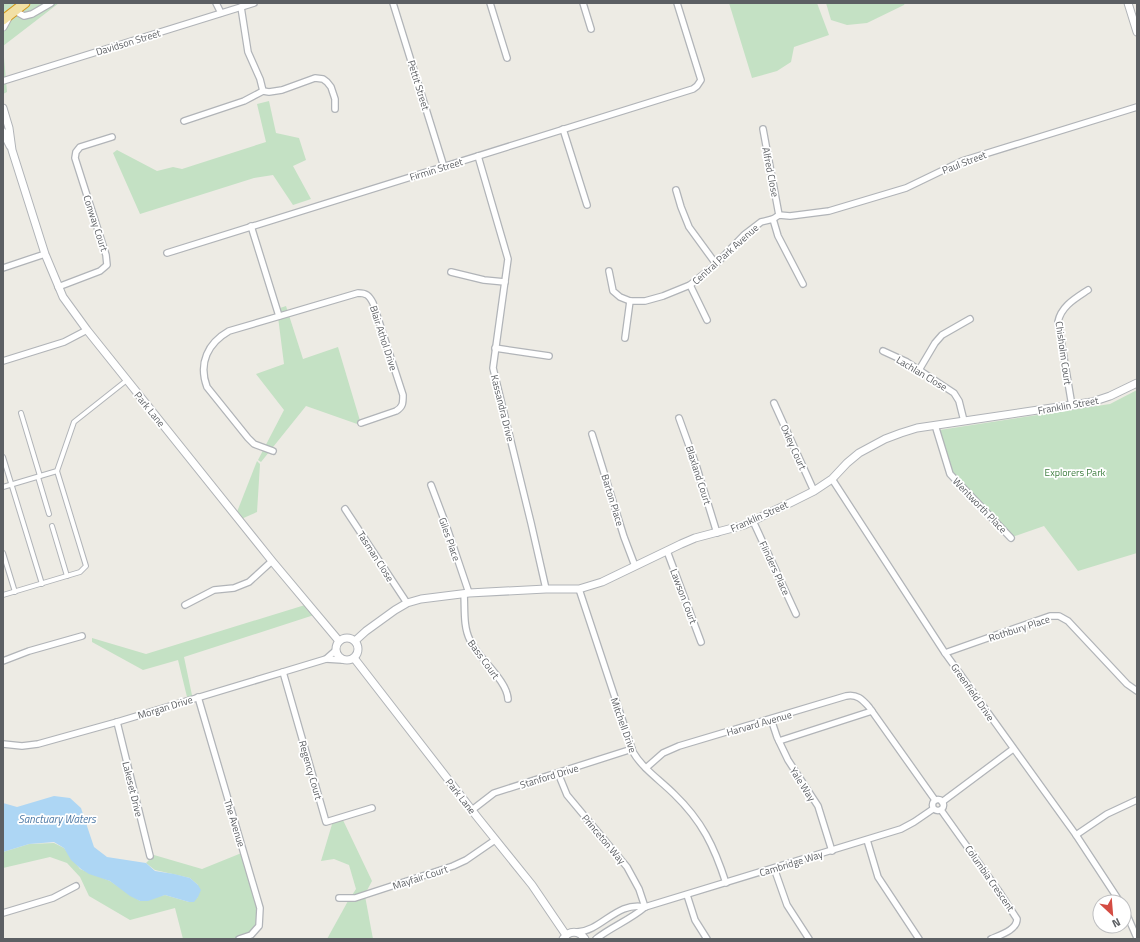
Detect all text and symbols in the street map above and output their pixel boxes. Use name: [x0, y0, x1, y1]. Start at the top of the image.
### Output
street label: Davidson Street: [94, 25, 163, 59]
street label: Pettit Street: [404, 58, 433, 112]
street label: Alfred Close: [758, 146, 783, 198]
street label: Paul Street: [940, 147, 989, 178]
street label: Firmin Street: [408, 154, 465, 185]
street label: Conway Court: [79, 193, 112, 254]
street label: Central Park Avenue: [689, 220, 762, 288]
street label: Blair Athol Drive: [366, 304, 401, 373]
street label: Chisholm Court: [1052, 320, 1075, 386]
street label: Lachlan Close: [893, 352, 950, 395]
street label: Kassandra Drive: [487, 373, 518, 443]
street label: Park Lane: [131, 388, 169, 430]
street label: Franklin Street: [1036, 393, 1100, 418]
street label: Oxley Court: [777, 422, 810, 473]
street label: Blaxland Court: [682, 444, 715, 507]
park label: Explorers Park: [1045, 465, 1106, 480]
street label: Barton Place: [598, 472, 628, 528]
street label: Wentworth Place: [949, 474, 1010, 537]
street label: Franklin Street: [728, 497, 791, 536]
street label: Giles Place: [435, 515, 464, 563]
street label: Tasman Close: [354, 528, 398, 585]
street label: Flinders Place: [755, 539, 794, 598]
street label: Lawson Court: [666, 567, 701, 626]
street label: Rothbury Place: [986, 611, 1052, 645]
street label: Bass Court: [464, 636, 503, 683]
street label: Greenfield Drive: [947, 660, 998, 724]
street label: Morgan Drive: [136, 692, 194, 723]
street label: Mitchell Drive: [607, 696, 640, 755]
street label: Harvard Avenue: [725, 707, 793, 740]
street label: Regency Court: [295, 739, 326, 802]
street label: Lakeset Drive: [118, 760, 147, 818]
street label: Stanford Drive: [518, 760, 580, 792]
street label: Yale Way: [786, 764, 819, 804]
street label: Park Lane: [442, 775, 479, 817]
street label: The Avenue: [220, 797, 249, 849]
water label: Sanctuary Waters: [18, 811, 97, 827]
street label: Princeton Way: [578, 811, 629, 868]
street label: Columbia Crescent: [961, 842, 1018, 915]
street label: Cambridge Way: [757, 847, 825, 880]
street label: Mayfair Court: [391, 861, 450, 893]
north arrow: [1092, 894, 1132, 934]
text: N: [1109, 914, 1123, 932]

